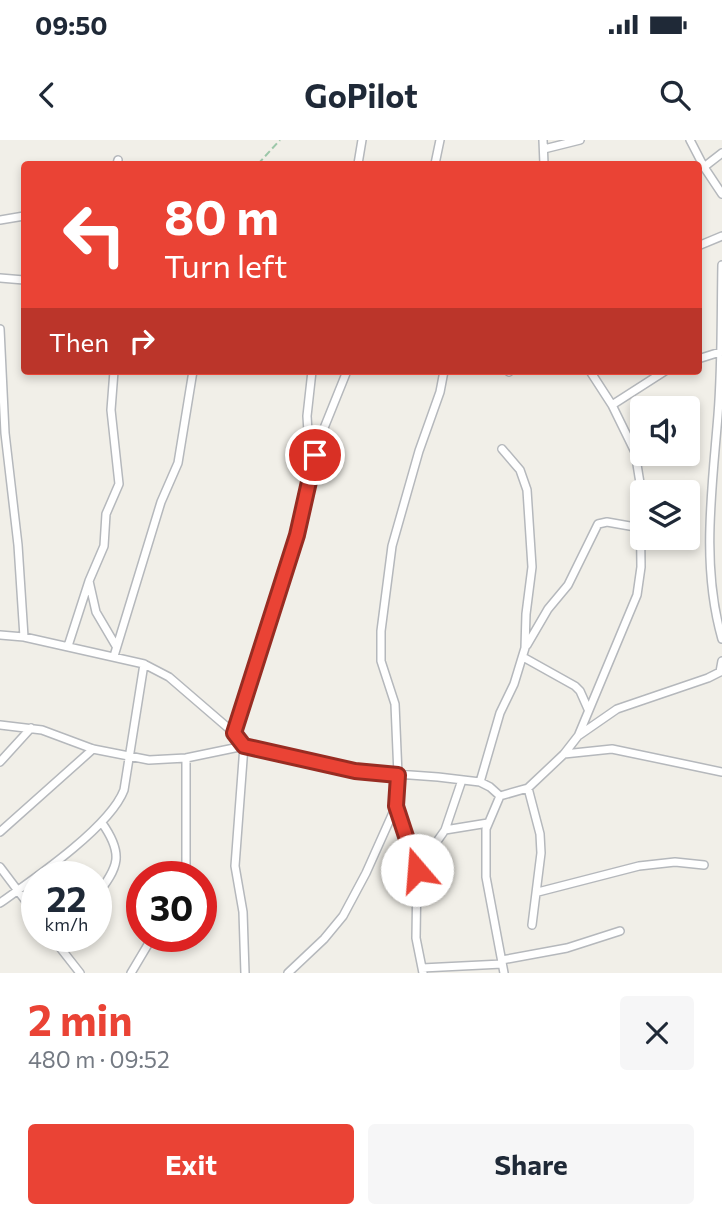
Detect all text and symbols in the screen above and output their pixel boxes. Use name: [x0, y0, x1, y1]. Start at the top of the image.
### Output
text: 09:50: [35, 9, 108, 40]
text: GoPilot: [304, 75, 418, 115]
icon: back: [28, 76, 66, 114]
icon: search: [656, 76, 694, 114]
text: 80 m: [164, 185, 279, 245]
icon: left: [49, 189, 140, 280]
text: Turn left: [164, 245, 288, 285]
icon: right: [123, 322, 161, 360]
text: Then: [49, 326, 109, 357]
map controls: [630, 396, 700, 550]
button: sound: [630, 396, 700, 466]
pin: [285, 425, 345, 485]
icon: arrive: [296, 436, 334, 474]
button: layers: [630, 480, 700, 550]
position arrow: [380, 833, 454, 907]
speed limit sign: 30: [126, 861, 217, 952]
text: 22: [47, 876, 86, 919]
text: km/h: [45, 913, 88, 935]
text: 2 min: [28, 993, 133, 1045]
button: close: [620, 996, 694, 1070]
text: 480 m · 09:52: [28, 1045, 170, 1073]
button: Exit: [28, 1124, 354, 1204]
button: Share: [368, 1124, 694, 1204]

